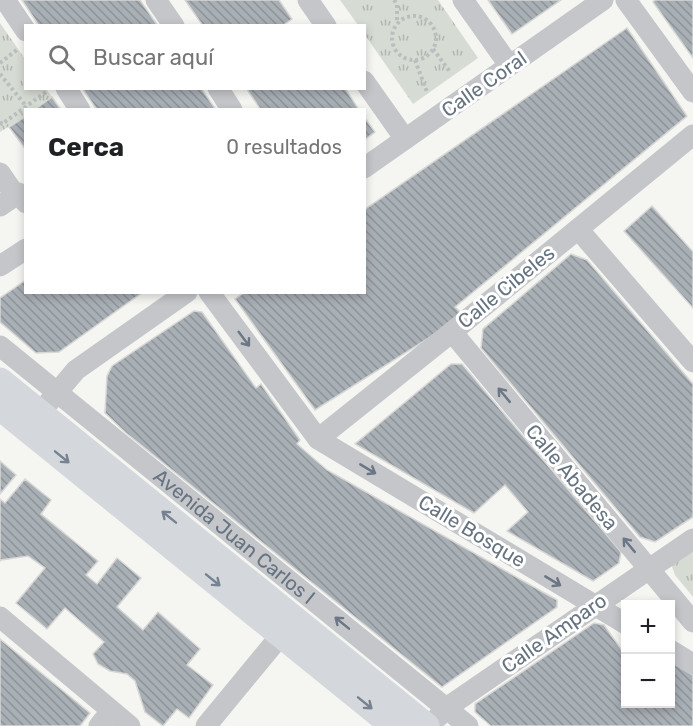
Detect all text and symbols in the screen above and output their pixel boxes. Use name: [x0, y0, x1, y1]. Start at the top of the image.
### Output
search box: [24, 24, 366, 90]
icon: search: [45, 41, 78, 74]
text: Buscar aquí: [93, 44, 214, 71]
street label: Calle Coral: [437, 46, 531, 122]
text: Cerca: [48, 132, 124, 163]
text: 0 resultados: [226, 135, 342, 159]
street label: Calle Cibeles: [453, 241, 559, 333]
one-way arrow: [238, 331, 250, 347]
one-way arrow: [497, 388, 511, 403]
street label: Calle Abadesa: [521, 419, 623, 535]
one-way arrow: [54, 450, 70, 463]
one-way arrow: [359, 463, 376, 475]
street label: Avenida Juan Carlos I: [149, 464, 320, 609]
street label: Calle Bosque: [414, 490, 530, 572]
one-way arrow: [161, 511, 177, 524]
one-way arrow: [622, 537, 635, 553]
one-way arrow: [205, 573, 221, 586]
one-way arrow: [544, 575, 561, 587]
street label: Calle Amparo: [497, 588, 611, 678]
map controls: [621, 600, 675, 708]
button: +: [621, 600, 675, 654]
one-way arrow: [334, 616, 350, 629]
button: −: [621, 654, 675, 708]
one-way arrow: [357, 696, 373, 709]

